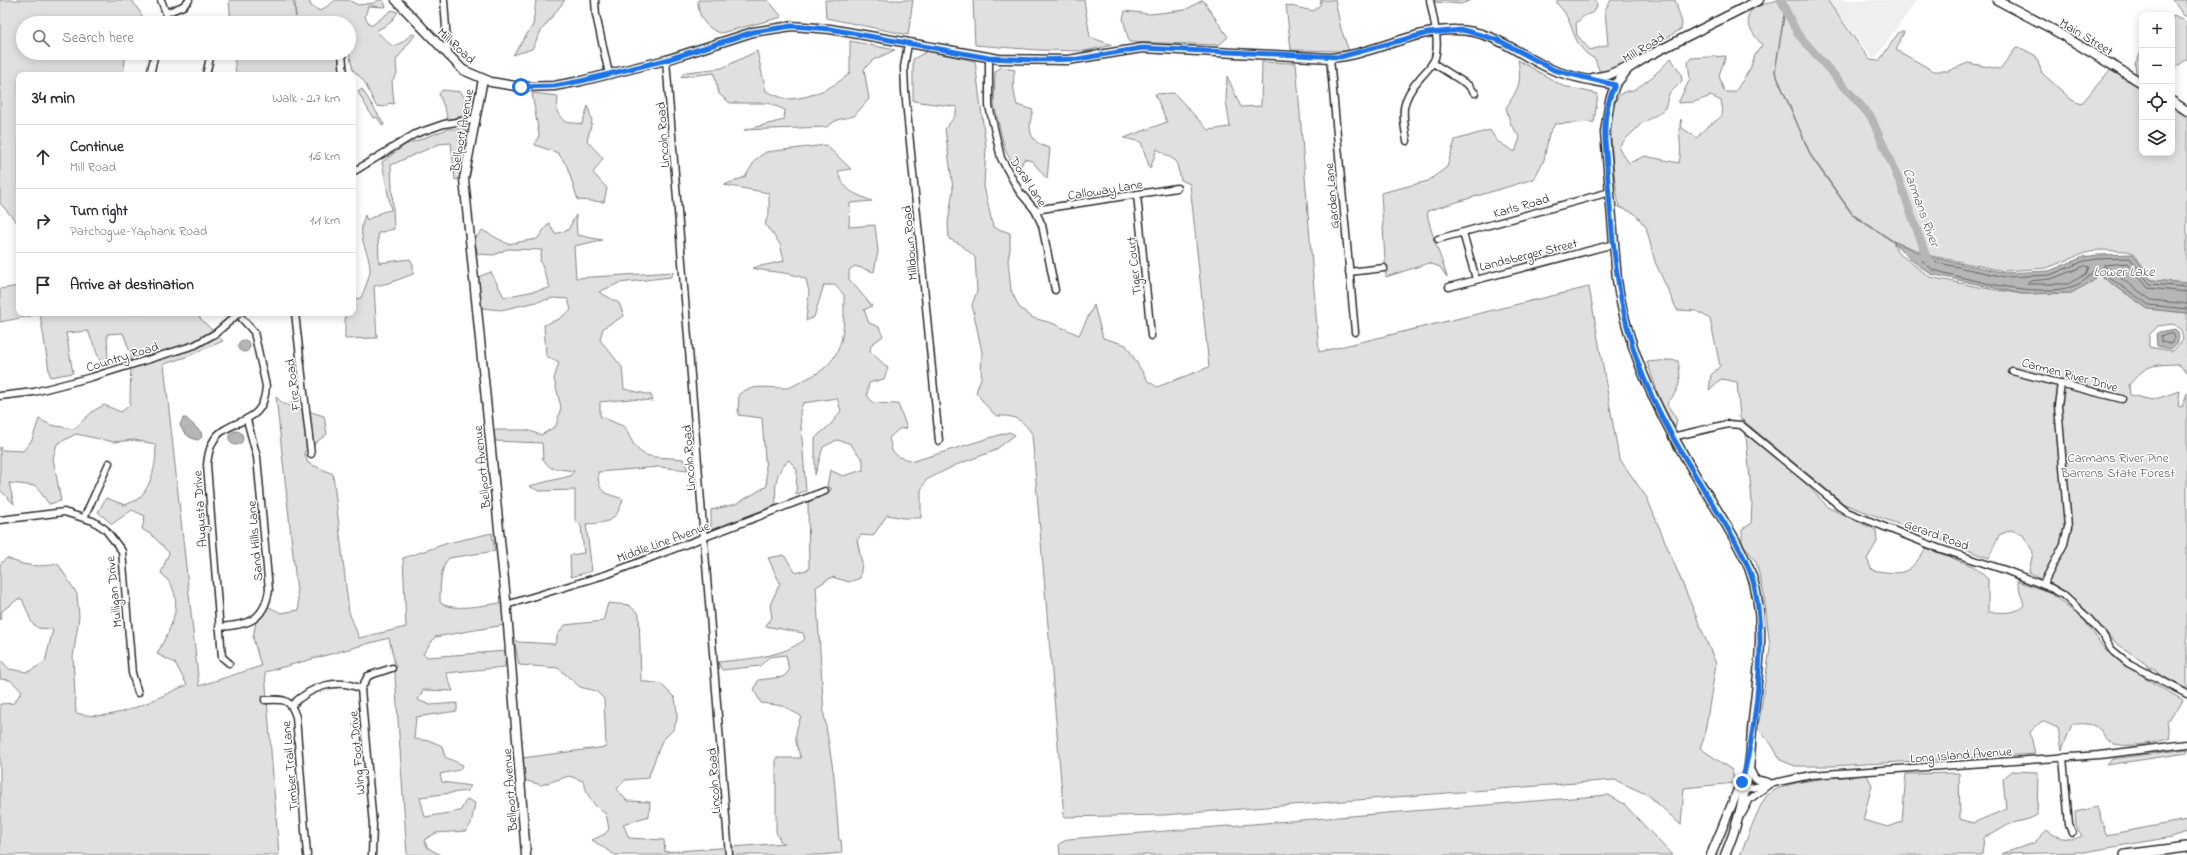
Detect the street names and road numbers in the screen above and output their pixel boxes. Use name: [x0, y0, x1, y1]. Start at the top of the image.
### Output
street label: Main Street: [2056, 14, 2117, 61]
street label: Mill Road: [433, 23, 480, 69]
street label: Mill Road: [1619, 28, 1669, 68]
street label: Bellport Avenue: [446, 87, 479, 174]
street label: Lincoln Road: [652, 101, 675, 168]
street label: Doral Lane: [1004, 152, 1051, 211]
street label: Garden Lane: [1320, 162, 1345, 230]
street label: Calloway Lane: [1067, 175, 1144, 207]
street label: Karls Road: [1491, 189, 1552, 224]
street label: Milldown Road: [898, 204, 923, 281]
street label: Landsberger Street: [1477, 234, 1580, 278]
street label: Tiger Court: [1122, 235, 1148, 296]
street label: Country Road: [84, 337, 162, 378]
street label: Carmen River Drive: [2019, 353, 2120, 397]
street label: Fire Road: [281, 357, 306, 413]
street label: Bellport Avenue: [469, 424, 496, 510]
street label: Lincoln Road: [678, 424, 701, 491]
street label: Augusta Drive: [188, 470, 214, 548]
street label: Sand Hills Lane: [243, 500, 268, 582]
street label: Gerard Road: [1901, 515, 1972, 556]
street label: Middle Line Avenue: [614, 517, 713, 568]
street label: Mulligan Drive: [101, 555, 129, 628]
street label: Wing Foot Drive: [344, 710, 372, 796]
street label: Timber Trail Lane: [277, 720, 304, 812]
street label: Long Island Avenue: [1910, 742, 2013, 770]
street label: Lincoln Road: [703, 747, 726, 814]
street label: Bellport Avenue: [498, 748, 523, 833]

